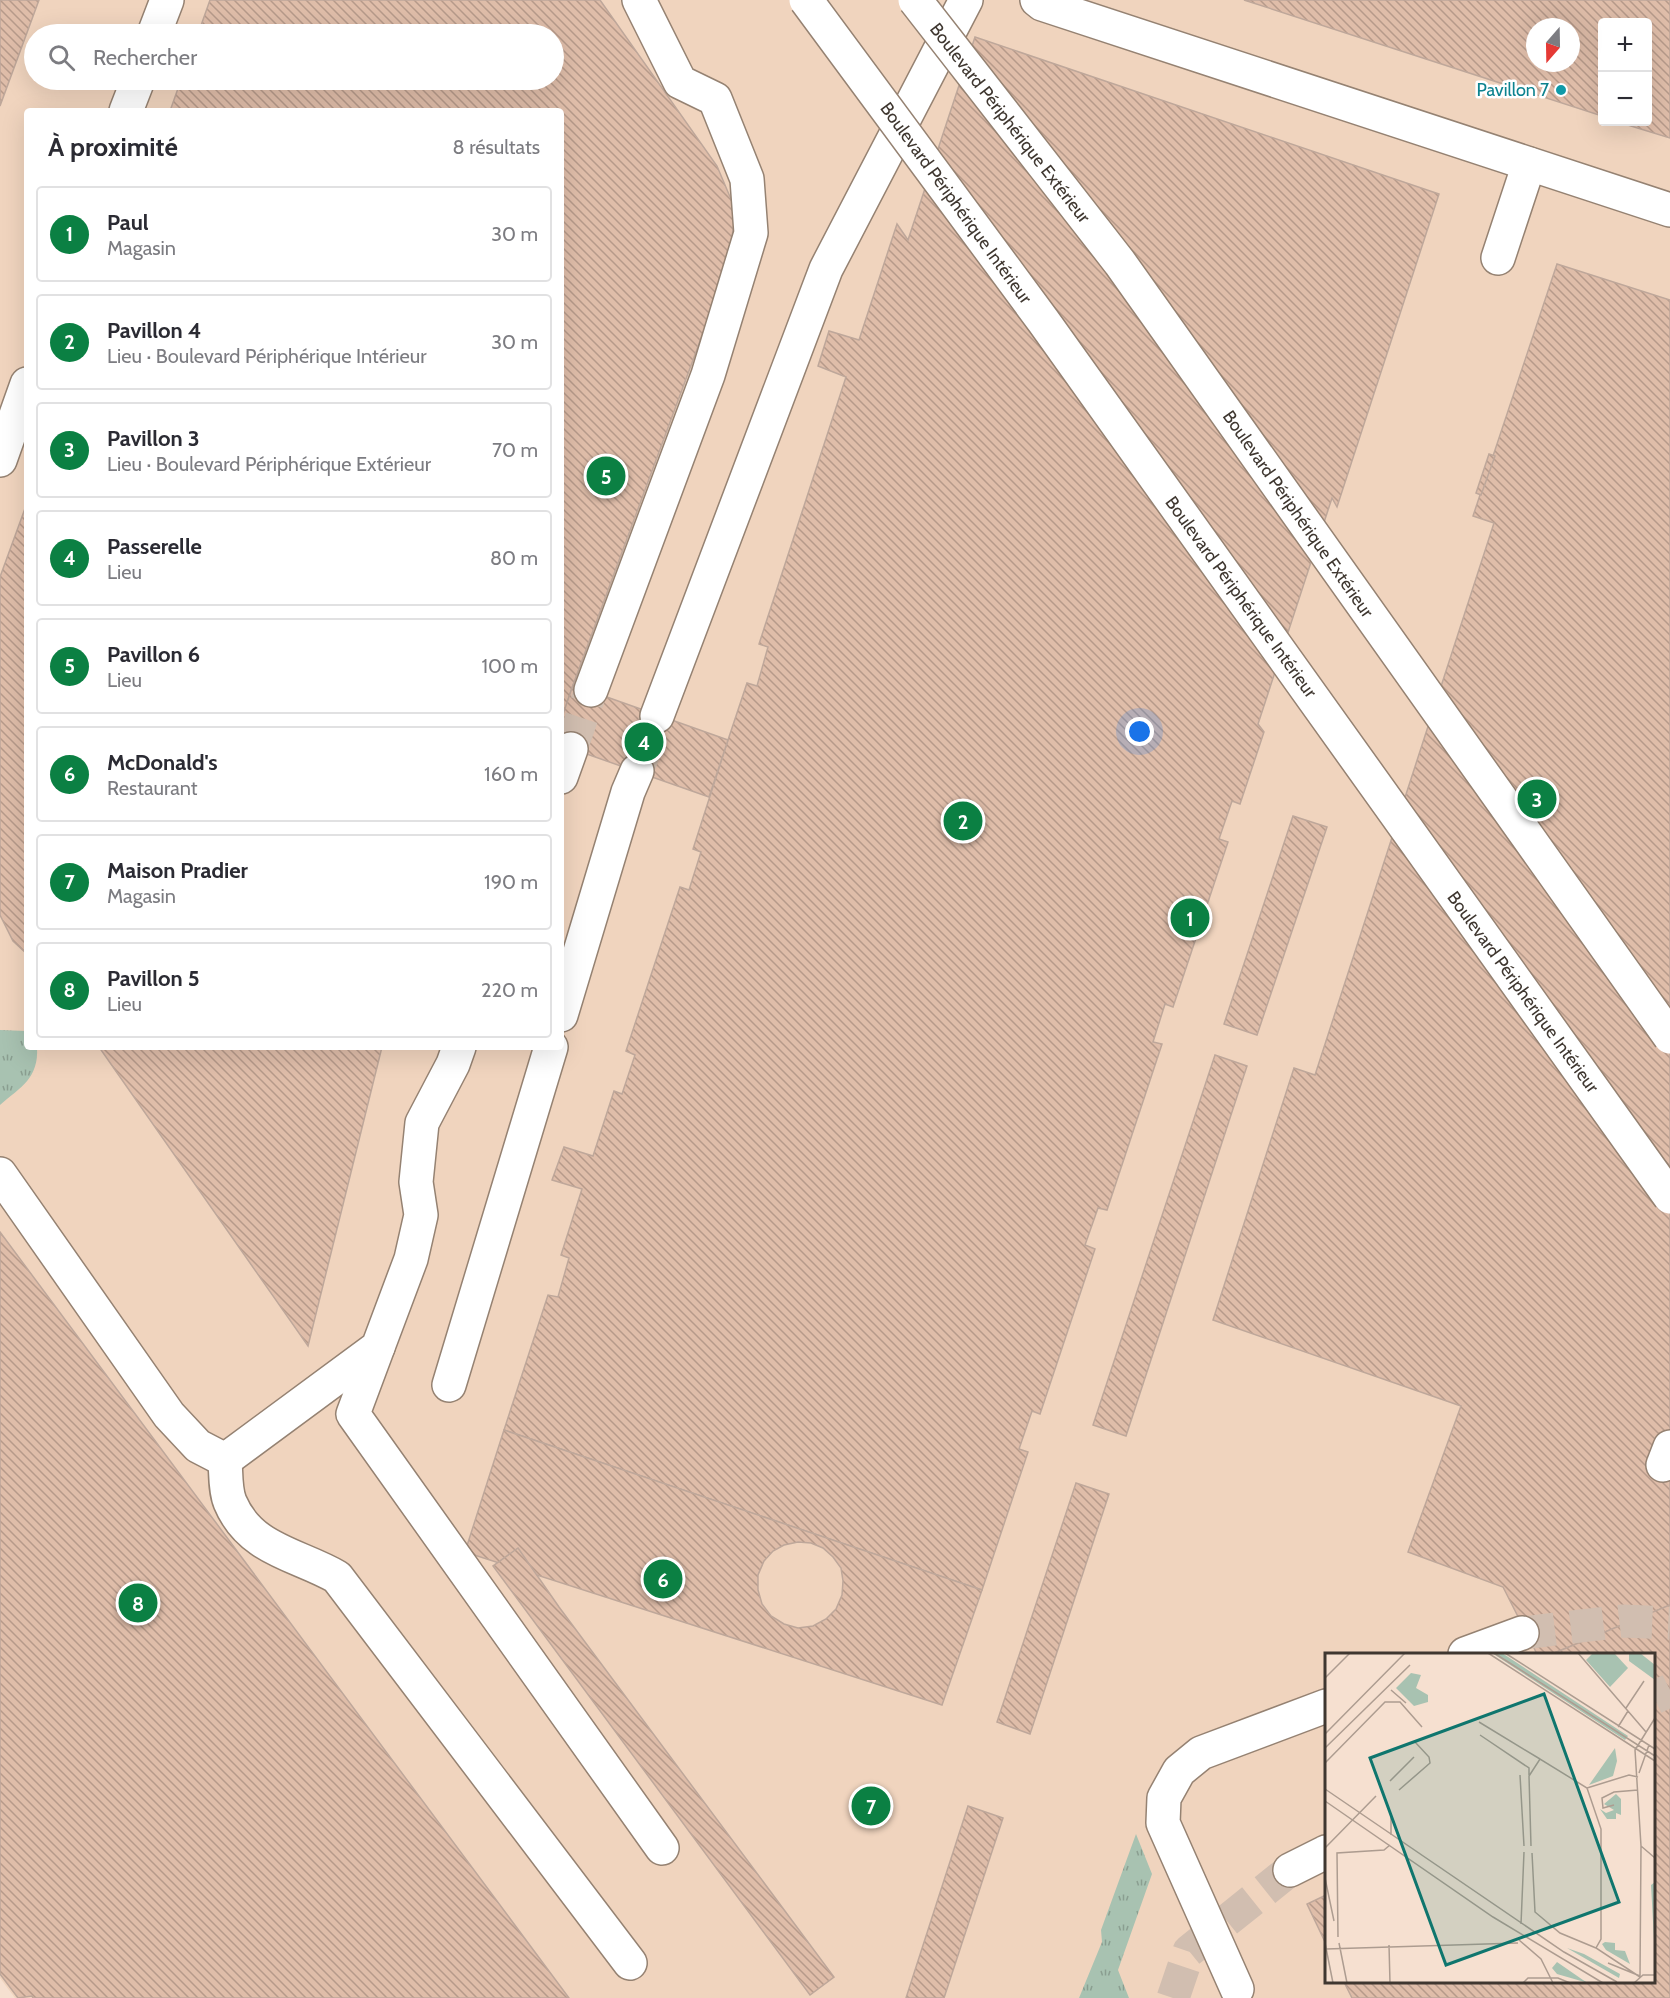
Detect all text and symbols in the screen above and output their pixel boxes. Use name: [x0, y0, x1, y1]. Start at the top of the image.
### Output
north arrow: [1526, 18, 1580, 72]
map controls: [1598, 18, 1652, 126]
button: +: [1598, 18, 1652, 72]
street label: Boulevard Périphérique Extérieur: [925, 19, 1095, 228]
search box: [24, 24, 564, 90]
icon: search: [45, 41, 78, 74]
text: Rechercher: [93, 44, 197, 71]
button: −: [1598, 72, 1652, 126]
place label: Pavillon 7: [1476, 79, 1549, 101]
marker: Pavillon 7: [1554, 83, 1568, 97]
street label: Boulevard Périphérique Intérieur: [875, 98, 1037, 308]
text: À proximité: [48, 131, 178, 163]
text: 8 résultats: [453, 135, 540, 159]
text: Paul: [107, 209, 149, 236]
text: 1: [66, 222, 73, 246]
text: 30 m: [491, 222, 538, 246]
text: Magasin: [107, 236, 176, 260]
text: Pavillon 4: [107, 317, 201, 344]
text: 2: [64, 330, 75, 354]
text: 30 m: [491, 330, 538, 354]
text: Lieu · Boulevard Périphérique Intérieur: [107, 344, 426, 368]
street label: Boulevard Périphérique Extérieur: [1218, 406, 1378, 622]
text: Pavillon 3: [107, 425, 200, 452]
text: 3: [64, 438, 75, 462]
text: 70 m: [492, 438, 538, 462]
text: Lieu · Boulevard Périphérique Extérieur: [107, 452, 431, 476]
pin: 5: [586, 454, 626, 498]
street label: Boulevard Périphérique Intérieur: [1160, 492, 1322, 702]
text: Passerelle: [107, 533, 202, 560]
text: 4: [63, 546, 76, 570]
text: 80 m: [490, 546, 538, 570]
text: Lieu: [107, 560, 142, 584]
text: Pavillon 6: [107, 641, 200, 668]
text: 5: [64, 654, 75, 678]
text: 100 m: [482, 654, 538, 678]
text: Lieu: [107, 668, 142, 692]
your location: [1125, 717, 1154, 746]
pin: 4: [624, 720, 664, 764]
text: McDonald's: [107, 749, 218, 776]
text: 6: [64, 762, 75, 786]
text: 160 m: [484, 762, 538, 786]
text: Restaurant: [107, 776, 198, 800]
pin: 3: [1518, 776, 1556, 822]
pin: 2: [944, 798, 982, 844]
text: Maison Pradier: [107, 857, 248, 884]
text: 7: [64, 870, 75, 894]
text: 190 m: [484, 870, 538, 894]
text: Magasin: [107, 884, 176, 908]
street label: Boulevard Périphérique Intérieur: [1442, 887, 1604, 1097]
pin: 1: [1170, 896, 1210, 940]
text: Pavillon 5: [107, 965, 200, 992]
text: 8: [63, 978, 76, 1002]
text: 220 m: [481, 978, 538, 1002]
text: Lieu: [107, 992, 142, 1016]
pin: 6: [644, 1556, 682, 1602]
pin: 8: [118, 1580, 158, 1626]
inset map: [1325, 1653, 1655, 1983]
pin: 7: [852, 1784, 890, 1828]

